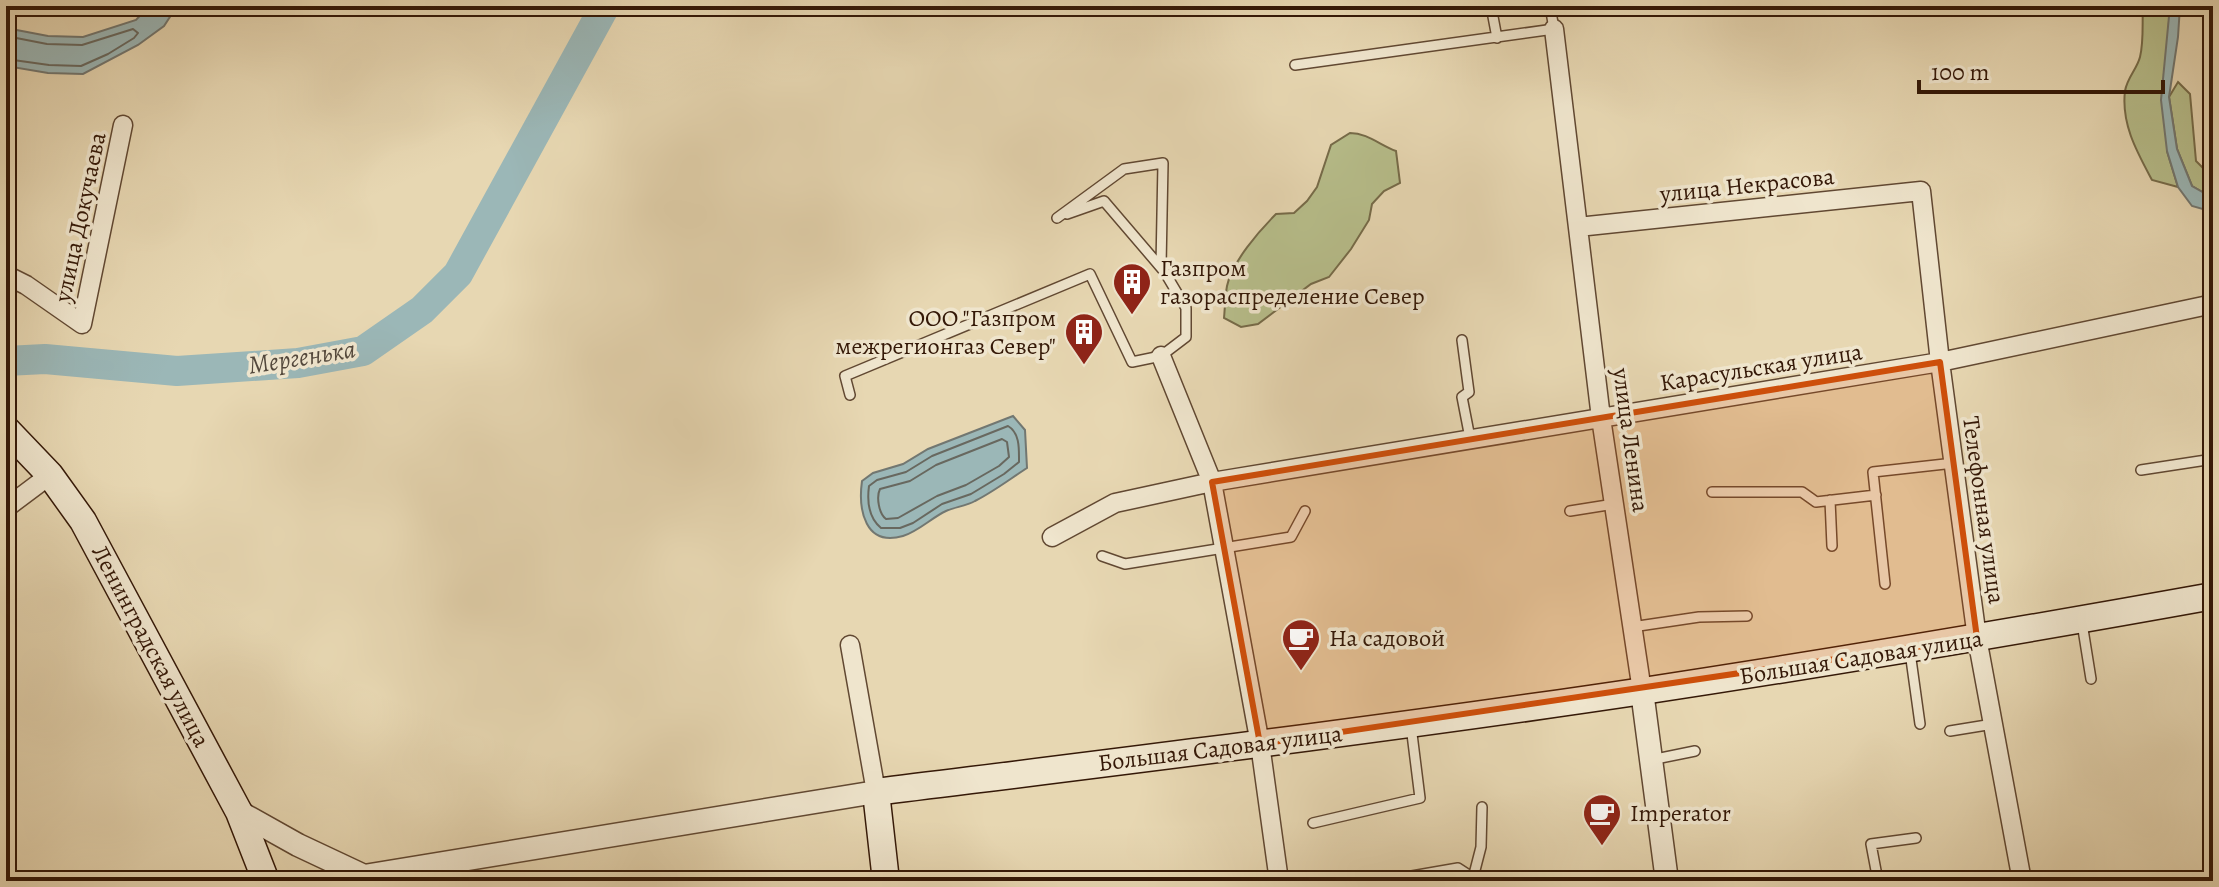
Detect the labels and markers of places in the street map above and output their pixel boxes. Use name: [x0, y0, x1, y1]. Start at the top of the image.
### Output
place label: Газпром газораспределение Север: [1160, 252, 1425, 312]
building icon: Газпром газораспределение Север: [1111, 261, 1153, 316]
place label: ООО "Газпром межрегионгаз Север": [835, 302, 1056, 362]
building icon: ООО "Газпром межрегионгаз Север": [1063, 311, 1105, 366]
cafe icon: На садовой: [1280, 617, 1322, 672]
place label: На садовой: [1329, 622, 1445, 654]
cafe icon: Imperator: [1581, 792, 1623, 847]
place label: Imperator: [1630, 797, 1731, 829]

